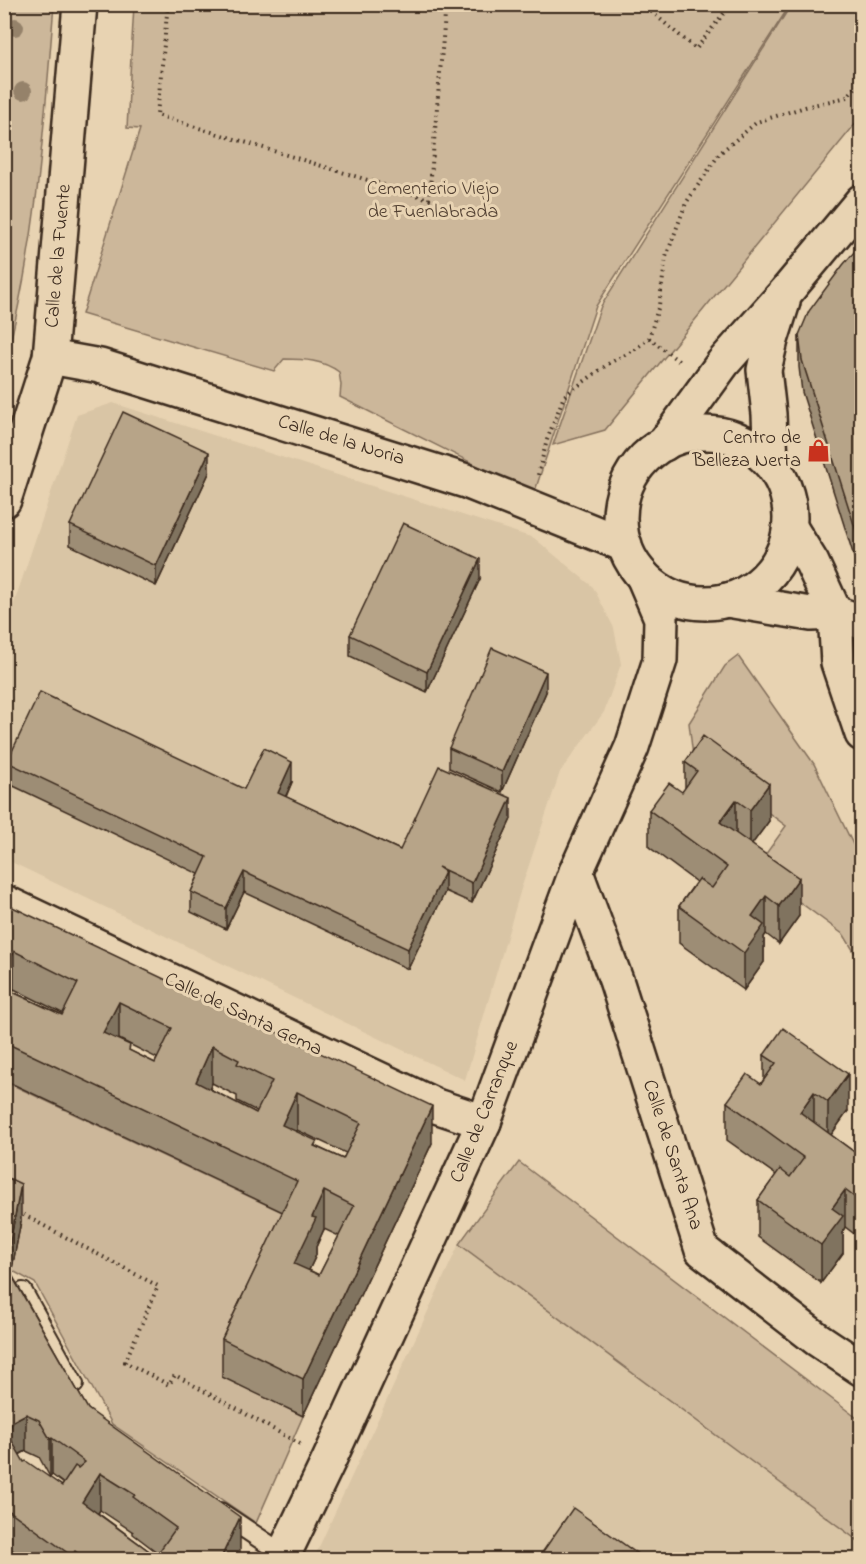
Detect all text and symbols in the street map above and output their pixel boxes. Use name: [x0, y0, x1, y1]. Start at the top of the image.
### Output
park label: Cementerio Viejo de Fuenlabrada: [367, 175, 499, 227]
street label: Calle de la Fuente: [38, 183, 80, 329]
street label: Calle de la Noria: [274, 408, 408, 474]
place label: Centro de Belleza Nerta: [692, 424, 801, 476]
shop icon: Centro de Belleza Nerta: [806, 437, 832, 463]
street label: Calle de Santa Gema: [159, 966, 327, 1064]
street label: Calle de Carranque: [443, 1036, 527, 1188]
street label: Calle de Santa Ana: [634, 1076, 710, 1234]

